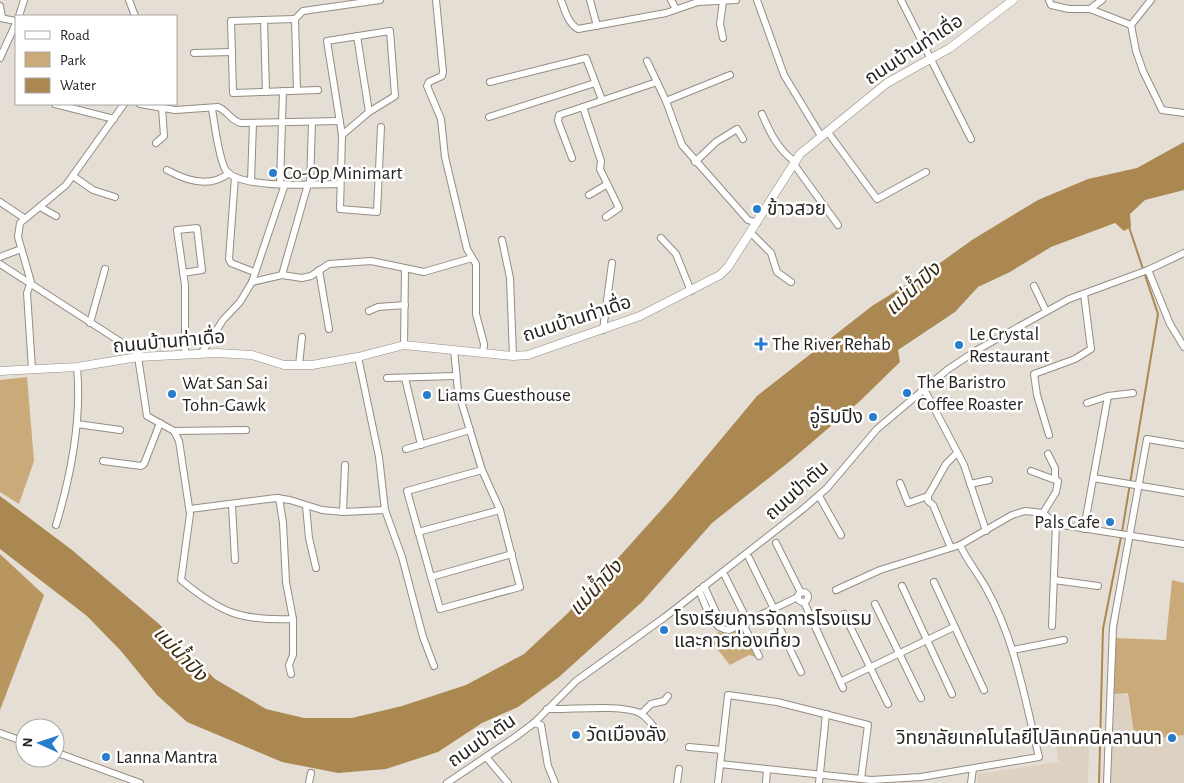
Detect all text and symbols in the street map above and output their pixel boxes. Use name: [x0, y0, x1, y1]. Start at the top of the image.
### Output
street label: ถนนบ้านท่าเดื่อ: [859, 7, 967, 89]
legend: [15, 15, 178, 105]
text: Road: [60, 28, 90, 43]
text: Park: [60, 53, 86, 68]
text: Water: [60, 78, 96, 93]
place label: Co-Op Minimart: [283, 164, 403, 183]
marker: Co-Op Minimart: [267, 167, 279, 179]
place label: ข้าวสวย: [767, 197, 826, 219]
marker: ข้าวสวย: [751, 203, 763, 215]
water label: แม่น้ำปิง: [878, 254, 945, 319]
street label: ถนนบ้านท่าเดื่อ: [519, 288, 634, 345]
street label: ถนนบ้านท่าเดื่อ: [112, 323, 226, 356]
place label: Le Crystal Restaurant: [969, 325, 1049, 366]
place label: The River Rehab: [772, 335, 891, 354]
marker: The River Rehab: [754, 337, 768, 351]
marker: Le Crystal Restaurant: [953, 339, 965, 351]
place label: The Baristro Coffee Roaster: [917, 373, 1023, 414]
place label: Wat San Sai Tohn-Gawk: [182, 374, 268, 415]
place label: Liams Guesthouse: [437, 386, 571, 405]
marker: The Baristro Coffee Roaster: [901, 387, 913, 399]
marker: Wat San Sai Tohn-Gawk: [166, 388, 178, 400]
marker: Liams Guesthouse: [421, 389, 433, 401]
place label: อู่ริมปิง: [809, 405, 863, 429]
marker: อู่ริมปิง: [867, 411, 879, 423]
street label: ถนนป่าตัน: [760, 456, 832, 524]
place label: Pals Cafe: [1034, 513, 1100, 532]
marker: Pals Cafe: [1104, 516, 1116, 528]
water label: แม่น้ำปิง: [562, 552, 627, 619]
place label: โรงเรียนการจัดการโรงแรม และการท่องเที่ยว: [674, 609, 872, 651]
water label: แม่น้ำปิง: [150, 620, 215, 686]
marker: โรงเรียนการจัดการโรงแรม และการท่องเที่ยว: [658, 624, 670, 636]
street label: ถนนป่าตัน: [444, 709, 519, 771]
north arrow: [15, 718, 65, 768]
place label: วัดเมืองลัง: [586, 725, 666, 745]
place label: วิทยาลัยเทคโนโลยีโปลิเทคนิคลานนา: [896, 728, 1162, 748]
marker: วัดเมืองลัง: [570, 729, 582, 741]
marker: วิทยาลัยเทคโนโลยีโปลิเทคนิคลานนา: [1166, 732, 1178, 744]
text: N: [21, 737, 35, 748]
place label: Lanna Mantra: [116, 748, 218, 767]
marker: Lanna Mantra: [100, 751, 112, 763]

